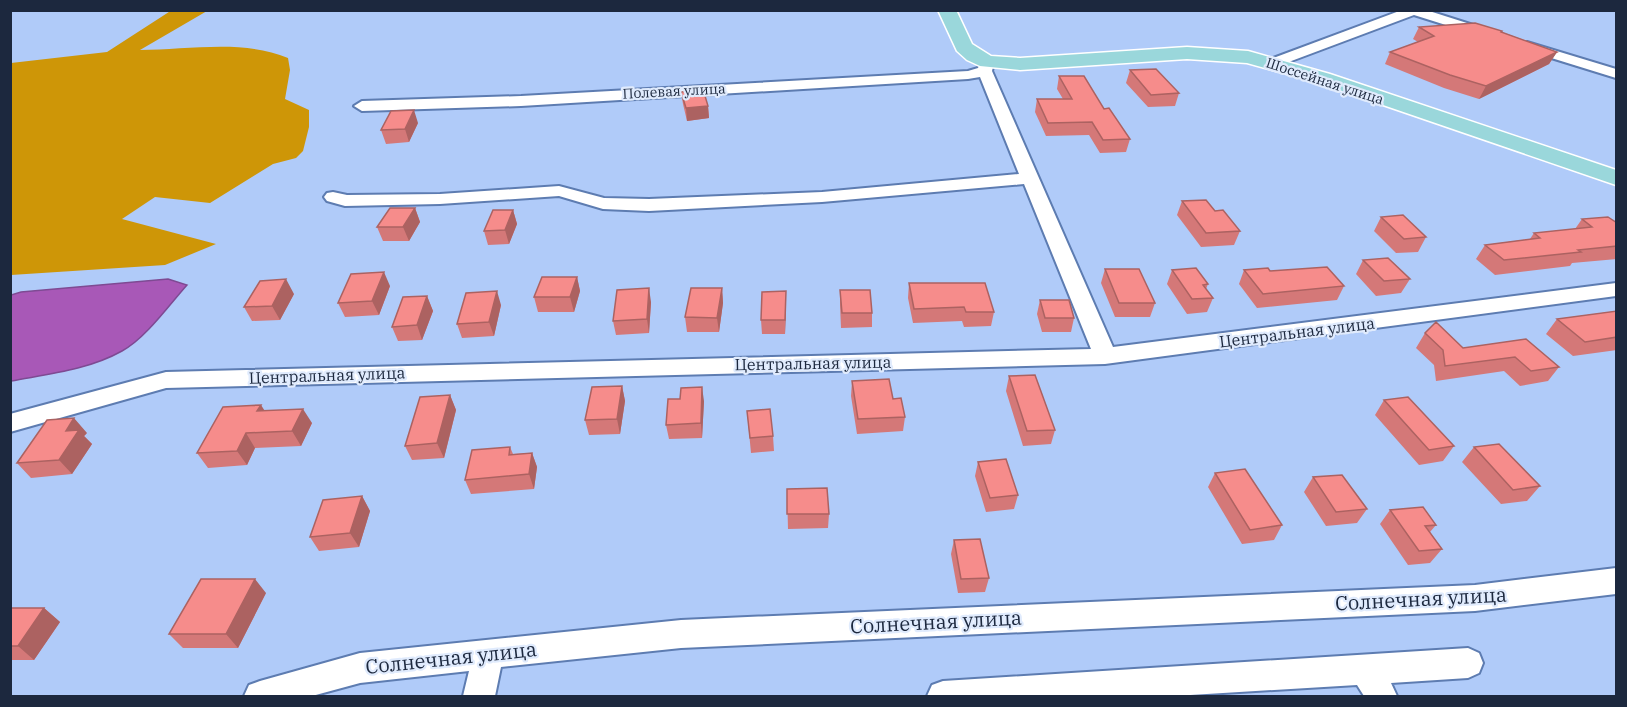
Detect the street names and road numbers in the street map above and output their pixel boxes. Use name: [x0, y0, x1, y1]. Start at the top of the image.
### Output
street label: Шоссейная улица: [1264, 53, 1386, 109]
street label: Полевая улица: [622, 79, 726, 103]
street label: Центральная улица: [1218, 312, 1376, 351]
street label: Центральная улица: [735, 352, 892, 374]
street label: Центральная улица: [248, 362, 406, 388]
street label: Солнечная улица: [1334, 581, 1508, 616]
street label: Солнечная улица: [849, 604, 1023, 639]
street label: Солнечная улица: [364, 635, 538, 680]

